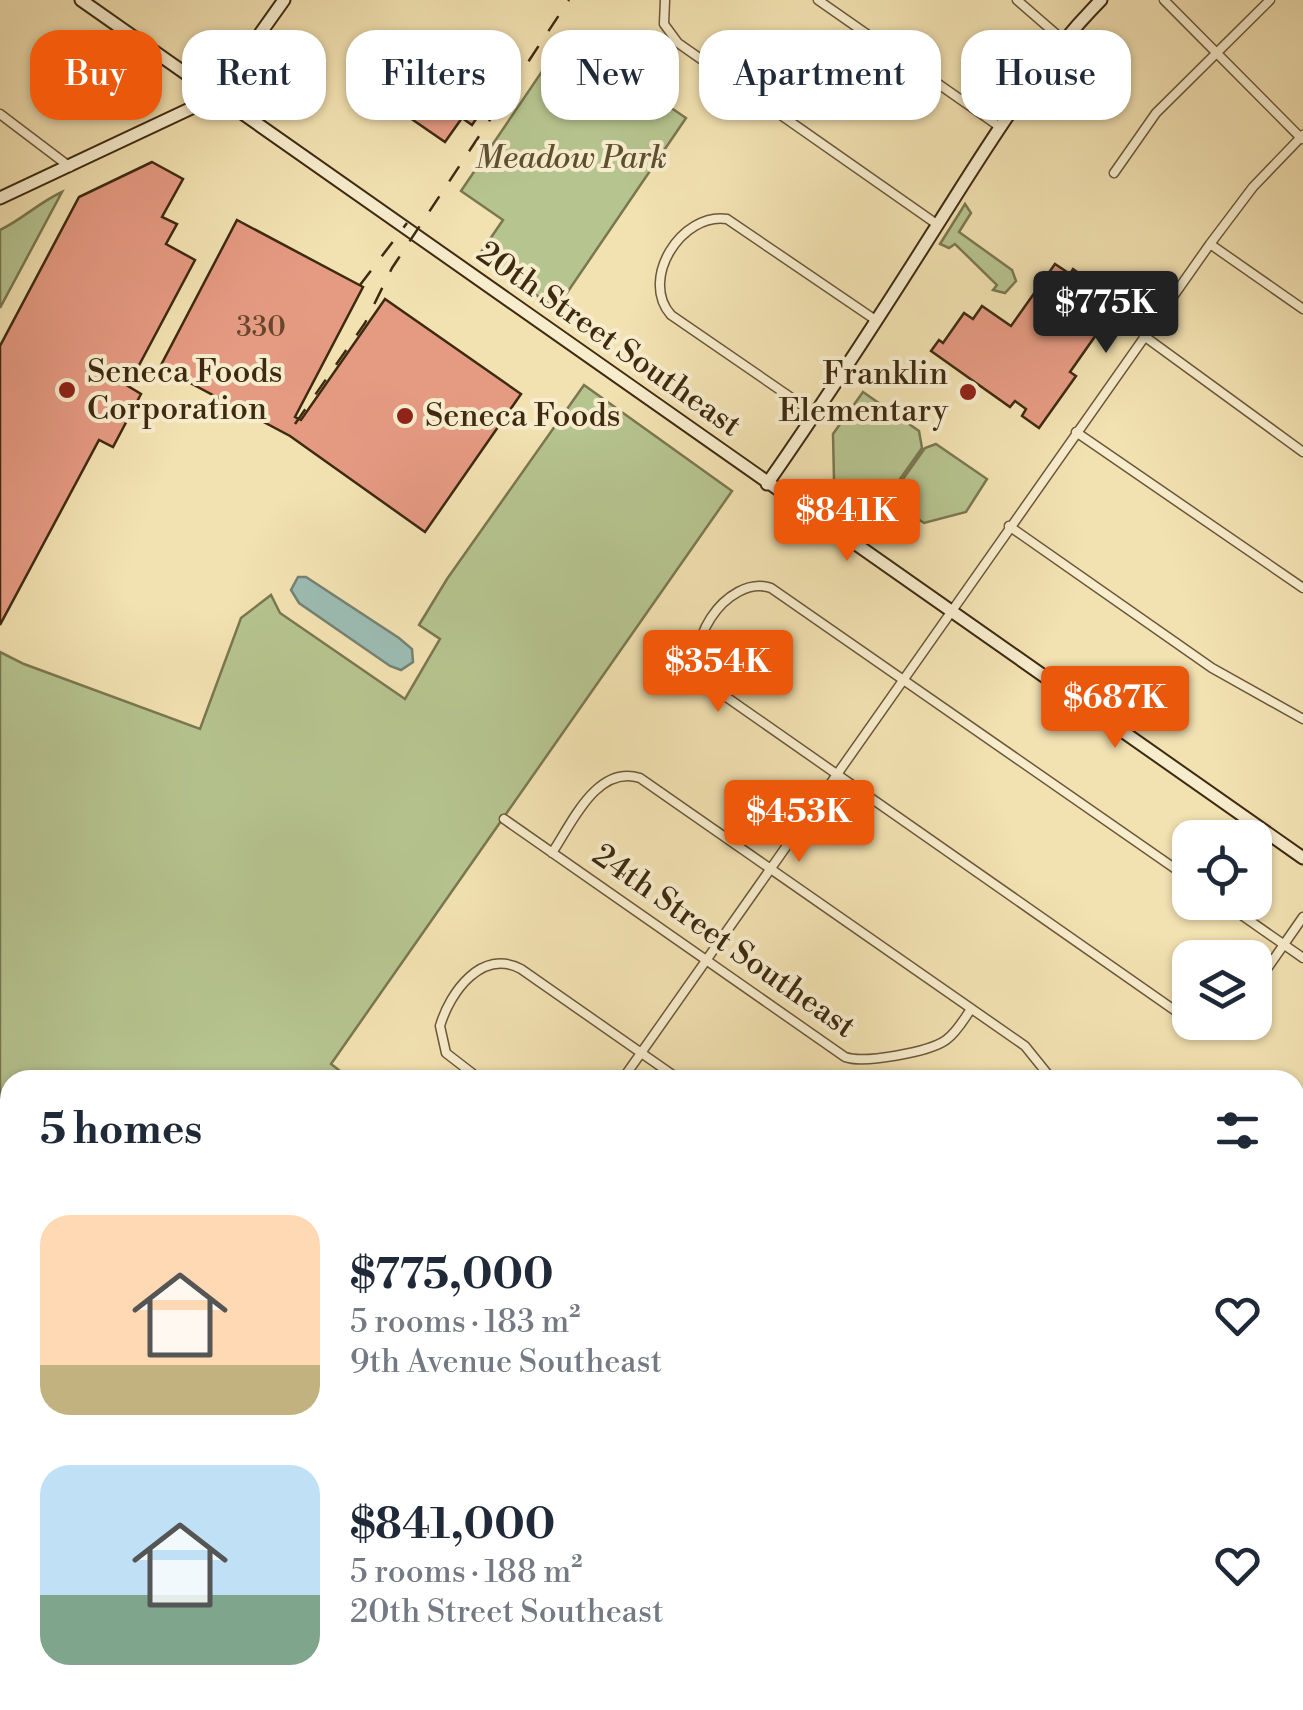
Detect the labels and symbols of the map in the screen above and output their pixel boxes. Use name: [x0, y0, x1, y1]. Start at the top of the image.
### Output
park label: Meadow Park: [475, 138, 667, 178]
street label: 20th Street Southeast: [469, 233, 749, 445]
pin: $775K: [1036, 271, 1176, 356]
house number: 330: [236, 310, 286, 345]
place label: Seneca Foods Corporation: [87, 352, 283, 429]
place label: Franklin Elementary: [778, 354, 948, 431]
marker: Seneca Foods Corporation: [56, 379, 78, 401]
marker: Franklin Elementary: [957, 381, 979, 403]
place label: Seneca Foods: [425, 396, 621, 436]
marker: Seneca Foods: [394, 405, 416, 427]
pin: $841K: [777, 479, 917, 564]
pin: $354K: [648, 630, 788, 715]
pin: $687K: [1045, 666, 1185, 751]
pin: $453K: [729, 780, 869, 865]
street label: 24th Street Southeast: [585, 835, 863, 1047]

